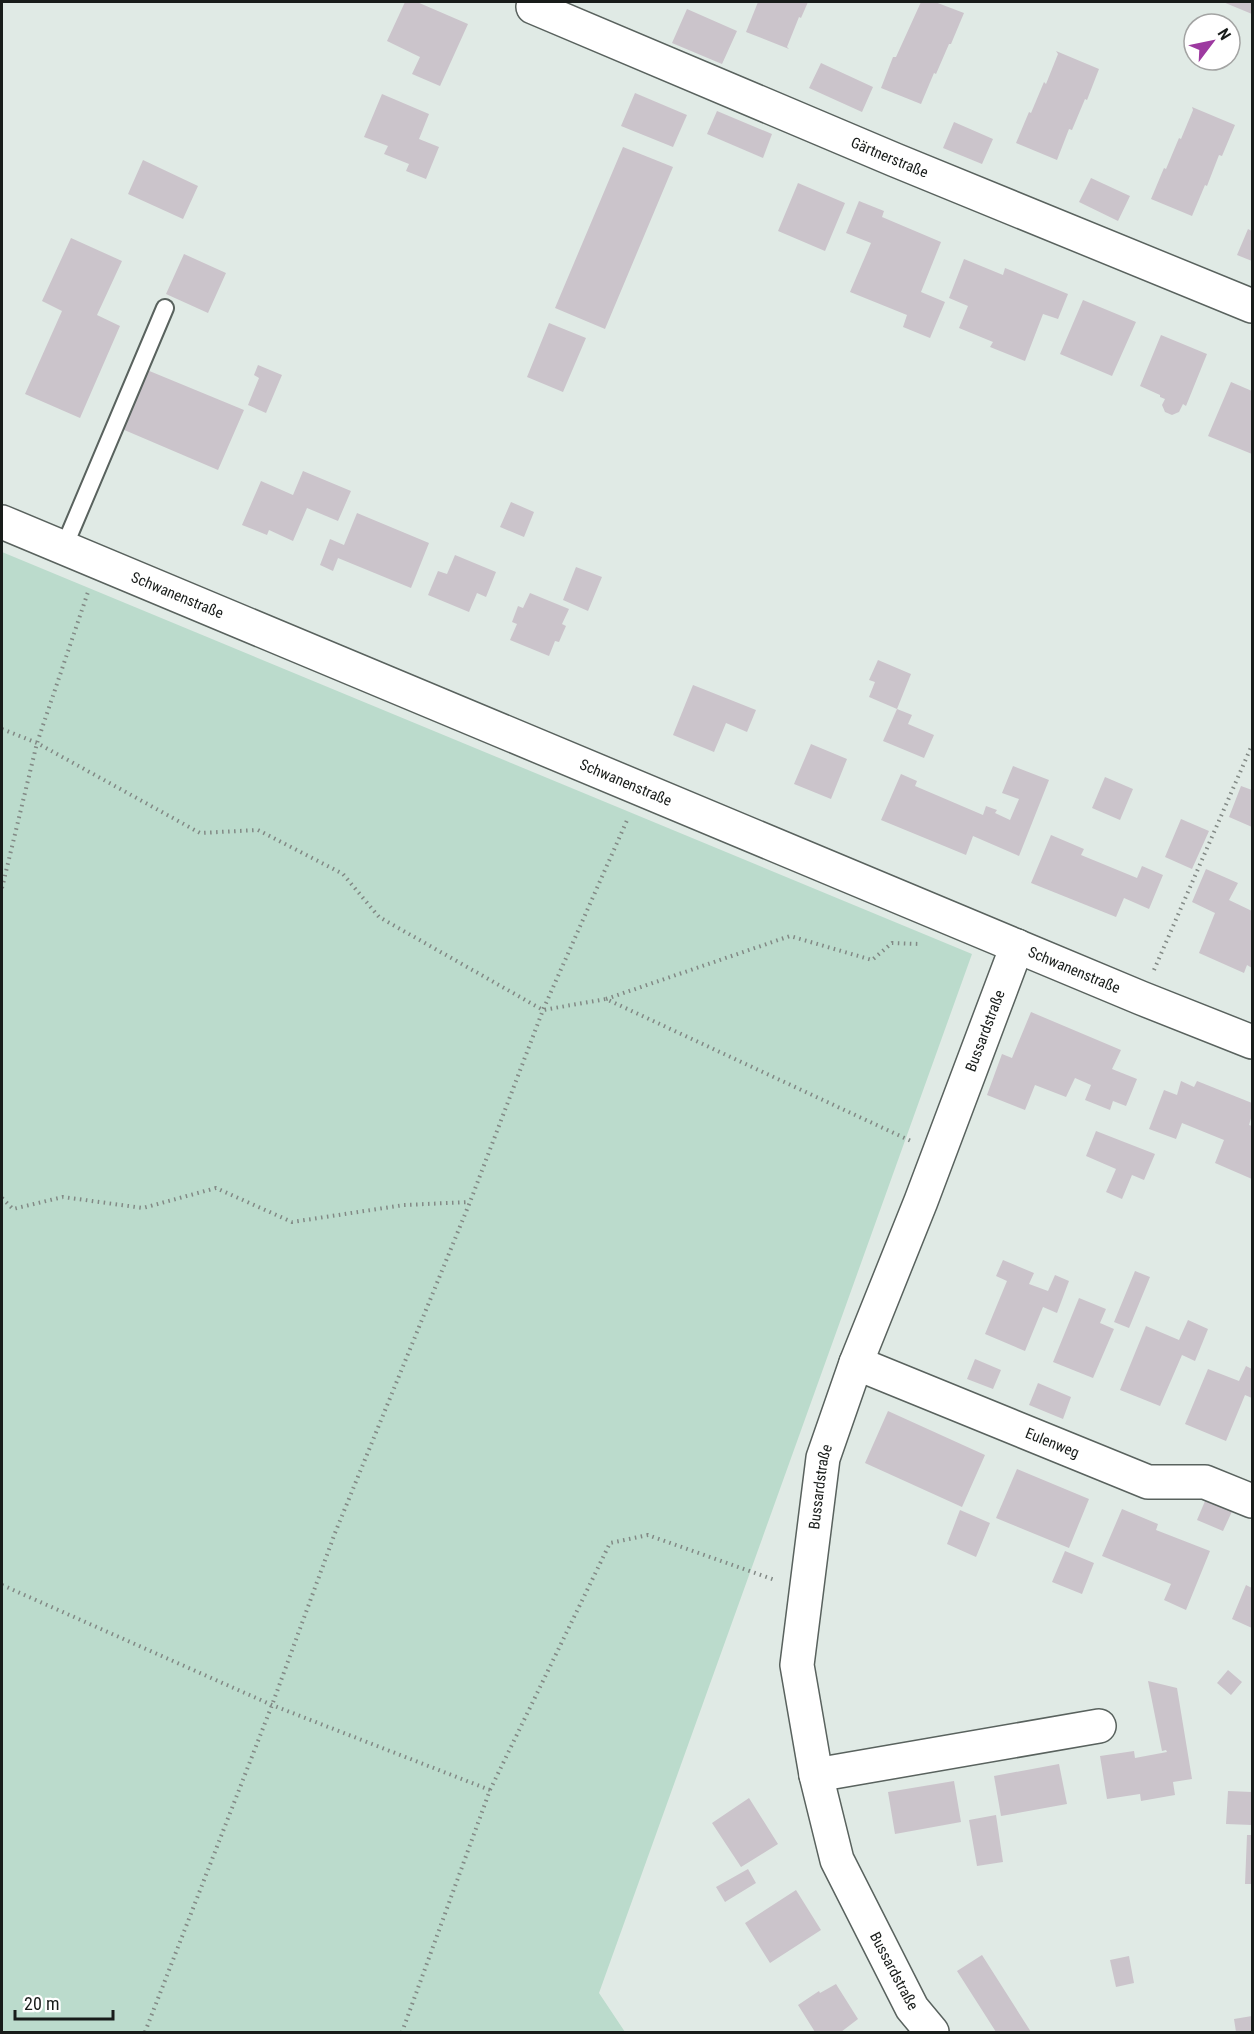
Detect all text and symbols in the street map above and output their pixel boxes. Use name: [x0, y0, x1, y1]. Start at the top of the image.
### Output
north arrow: [1182, 12, 1242, 72]
text: N: [1214, 25, 1235, 44]
street label: Gärtnerstraße: [848, 133, 931, 182]
street label: Schwanenstraße: [129, 568, 226, 622]
street label: Schwanenstraße: [577, 755, 674, 810]
street label: Schwanenstraße: [1025, 943, 1123, 997]
street label: Bussardstraße: [962, 987, 1009, 1074]
street label: Eulenweg: [1023, 1424, 1082, 1462]
street label: Bussardstraße: [805, 1442, 836, 1530]
street label: Bussardstraße: [866, 1929, 922, 2013]
scale bar: [15, 1983, 112, 2021]
text: 20 m: [24, 1993, 59, 2014]

